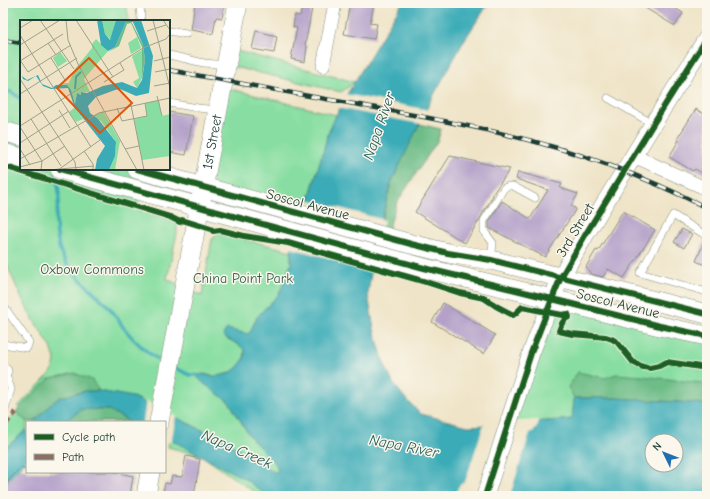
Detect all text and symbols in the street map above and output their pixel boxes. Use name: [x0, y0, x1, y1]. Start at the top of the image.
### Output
inset map: [20, 20, 170, 170]
water label: Napa River: [359, 89, 399, 162]
street label: 1st Street: [199, 112, 226, 171]
street label: Soscol Avenue: [264, 185, 351, 224]
street label: 3rd Street: [553, 200, 599, 260]
park label: Oxbow Commons: [40, 261, 144, 278]
park label: China Point Park: [193, 270, 293, 287]
street label: Soscol Avenue: [574, 285, 661, 322]
legend: [26, 421, 166, 473]
water label: Napa Creek: [199, 425, 276, 473]
text: Cycle path: [62, 430, 115, 444]
water label: Napa River: [368, 430, 441, 462]
north arrow: [644, 433, 684, 473]
text: N: [650, 439, 664, 454]
text: Path: [62, 450, 84, 464]

